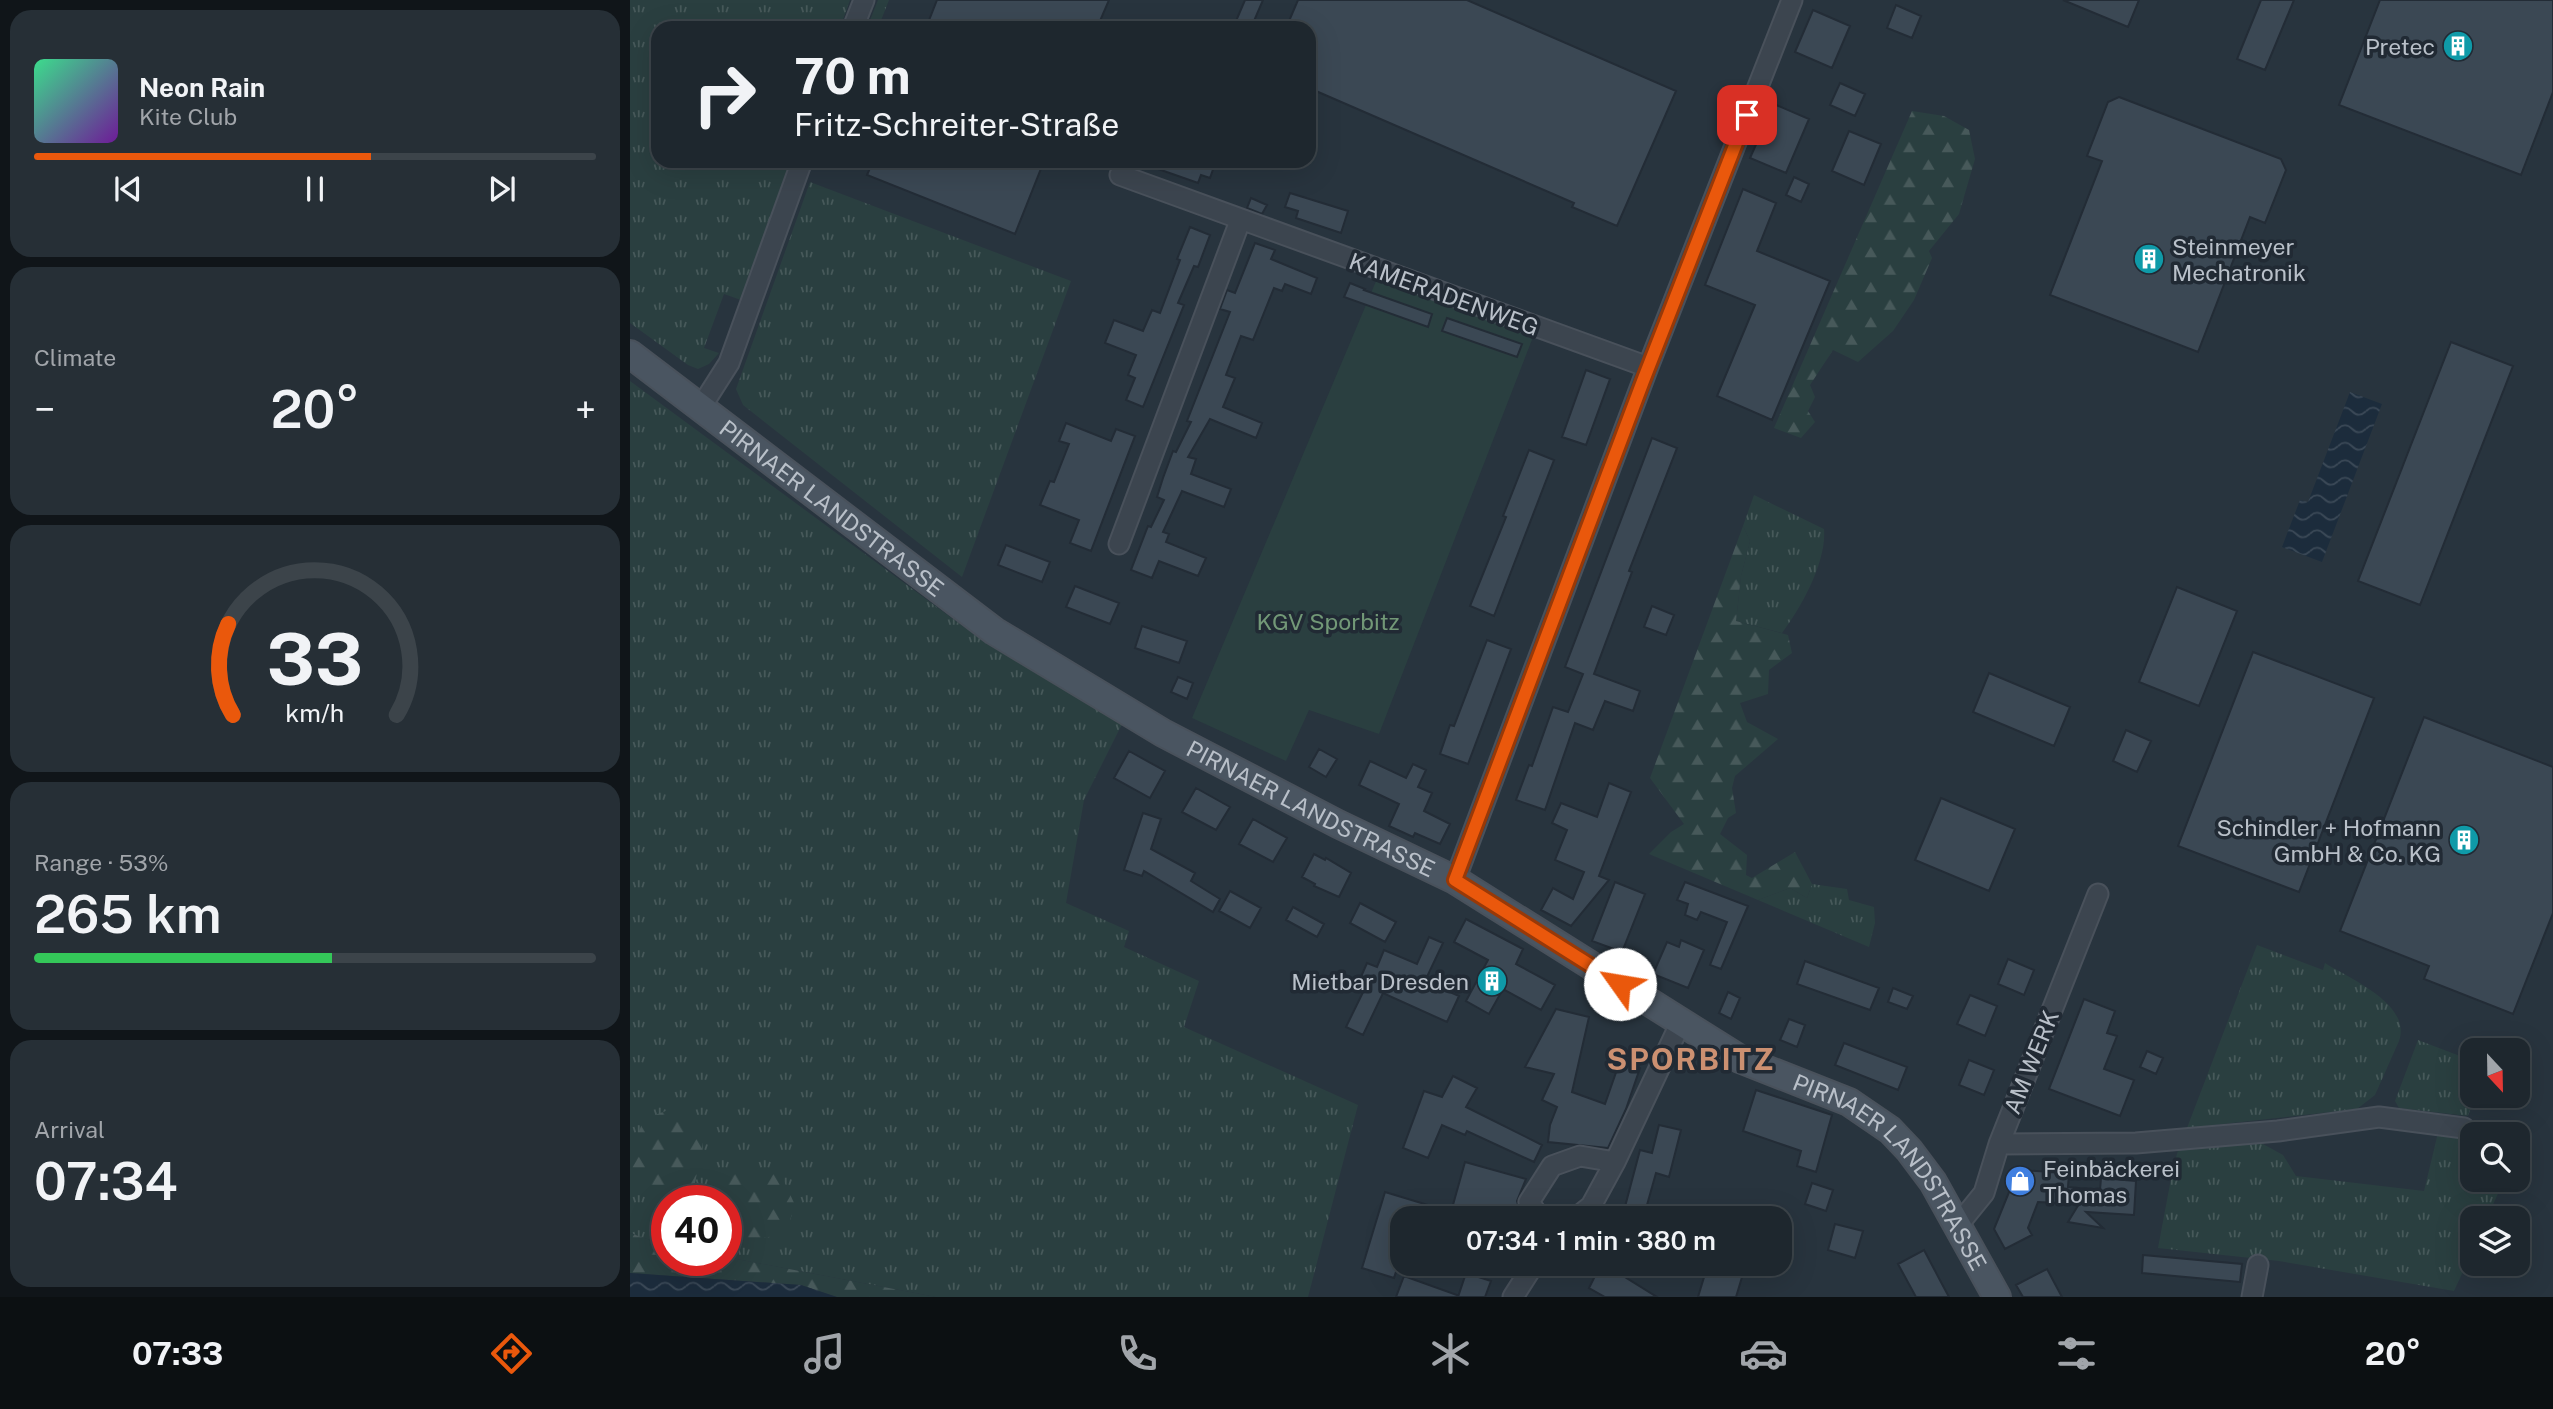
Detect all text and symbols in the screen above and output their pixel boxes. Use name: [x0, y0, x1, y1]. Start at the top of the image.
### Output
building icon: Pretec: [2441, 29, 2475, 63]
place label: Pretec: [2365, 33, 2435, 60]
text: 70 m: [794, 47, 911, 105]
icon: right: [679, 49, 770, 140]
text: Neon Rain: [139, 72, 265, 103]
pin: [1717, 85, 1777, 145]
icon: arrive: [1728, 96, 1766, 134]
text: Kite Club: [139, 103, 237, 130]
text: Fritz-Schreiter-Straße: [794, 106, 1119, 143]
icon: previous: [109, 170, 147, 208]
icon: pause: [296, 170, 334, 208]
icon: next: [483, 170, 521, 208]
place label: Steinmeyer Mechatronik: [2172, 233, 2306, 286]
building icon: Steinmeyer Mechatronik: [2132, 242, 2166, 276]
street label: KAMERADENWEG: [1345, 247, 1543, 341]
text: Climate: [34, 344, 116, 371]
text: 20°: [270, 379, 360, 440]
text: −: [34, 387, 55, 432]
text: +: [575, 387, 596, 432]
street label: PIRNAER LANDSTRASSE: [715, 414, 950, 602]
park label: KGV Sporbitz: [1256, 608, 1400, 635]
text: 33: [267, 616, 363, 701]
text: km/h: [286, 697, 344, 727]
street label: PIRNAER LANDSTRASSE: [1182, 734, 1440, 882]
place label: Schindler + Hofmann GmbH & Co. KG: [2216, 814, 2441, 867]
building icon: Schindler + Hofmann GmbH & Co. KG: [2447, 823, 2481, 857]
text: Range · 53%: [34, 849, 168, 876]
text: 265 km: [34, 884, 222, 945]
position arrow: [1583, 947, 1657, 1021]
building icon: Mietbar Dresden: [1475, 964, 1509, 998]
place label: Mietbar Dresden: [1291, 968, 1469, 995]
street label: AM WERK: [1998, 1006, 2064, 1118]
north arrow: [2460, 1038, 2530, 1108]
map controls: [2460, 1038, 2530, 1276]
district label: SPORBITZ: [1606, 1041, 1776, 1077]
street label: PIRNAER LANDSTRASSE: [1789, 1068, 1993, 1275]
text: Arrival: [34, 1116, 105, 1143]
button: search: [2460, 1122, 2530, 1192]
text: 07:34: [34, 1151, 178, 1212]
place label: Feinbäckerei Thomas: [2043, 1155, 2180, 1208]
shop icon: Feinbäckerei Thomas: [2003, 1164, 2037, 1198]
speed limit sign: 40: [651, 1185, 742, 1276]
button: layers: [2460, 1206, 2530, 1276]
text: 07:34 · 1 min · 380 m: [1466, 1225, 1716, 1256]
icon: directions: [487, 1329, 536, 1378]
icon: music: [800, 1329, 849, 1378]
icon: phone: [1113, 1329, 1162, 1378]
icon: climate: [1426, 1329, 1475, 1378]
icon: car: [1739, 1329, 1788, 1378]
icon: filters: [2052, 1329, 2101, 1378]
text: 07:33: [132, 1335, 223, 1372]
text: 20°: [2365, 1335, 2421, 1372]

